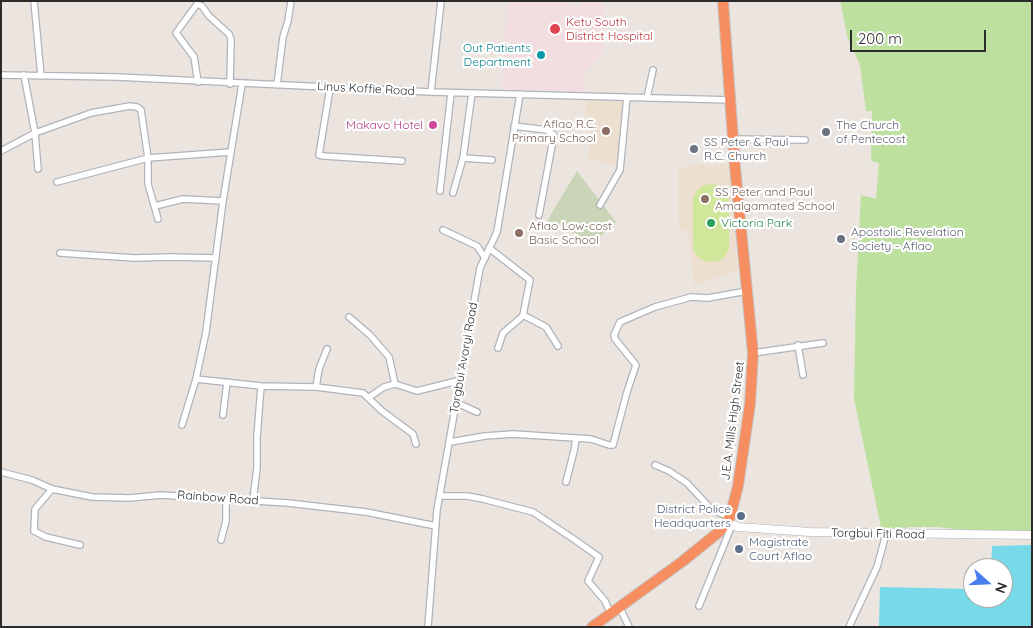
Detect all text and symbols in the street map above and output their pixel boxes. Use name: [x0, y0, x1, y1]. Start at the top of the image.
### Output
place label: Ketu South District Hospital: [566, 15, 653, 43]
scale bar: [853, 20, 989, 52]
marker: Ketu South District Hospital: [548, 22, 562, 36]
text: 200 m: [858, 29, 902, 48]
place label: Out Patients Department: [463, 41, 531, 69]
marker: Out Patients Department: [535, 49, 547, 61]
street label: Linus Koffie Road: [317, 79, 415, 99]
place label: Aflao R.C. Primary School: [512, 117, 596, 145]
place label: Makavo Hotel: [346, 118, 423, 132]
place label: The Church of Pentecost: [836, 118, 906, 146]
marker: Makavo Hotel: [427, 119, 439, 131]
marker: Aflao R.C. Primary School: [600, 125, 612, 137]
marker: The Church of Pentecost: [820, 126, 832, 138]
place label: SS Peter & Paul R.C. Church: [704, 135, 789, 163]
marker: SS Peter & Paul R.C. Church: [688, 143, 700, 155]
place label: SS Peter and Paul Amalgamated School: [715, 185, 835, 213]
marker: SS Peter and Paul Amalgamated School: [699, 193, 711, 205]
place label: Victoria Park: [721, 216, 792, 230]
marker: Victoria Park: [705, 217, 717, 229]
place label: Aflao Low-cost Basic School: [529, 219, 612, 247]
place label: Apostolic Revelation Society - Aflao: [851, 225, 964, 253]
marker: Aflao Low-cost Basic School: [513, 227, 525, 239]
marker: Apostolic Revelation Society - Aflao: [835, 233, 847, 245]
street label: Torgbui Avoryi Road: [447, 301, 481, 415]
street label: J.E.A. Mills High Street: [719, 361, 747, 481]
street label: Rainbow Road: [177, 488, 259, 508]
place label: District Police Headquarters: [654, 502, 731, 530]
marker: District Police Headquarters: [735, 510, 747, 522]
street label: Torgbui Fiti Road: [831, 526, 925, 542]
place label: Magistrate Court Aflao: [749, 535, 812, 563]
marker: Magistrate Court Aflao: [733, 543, 745, 555]
north arrow: [963, 558, 1013, 608]
text: N: [991, 580, 1011, 596]

